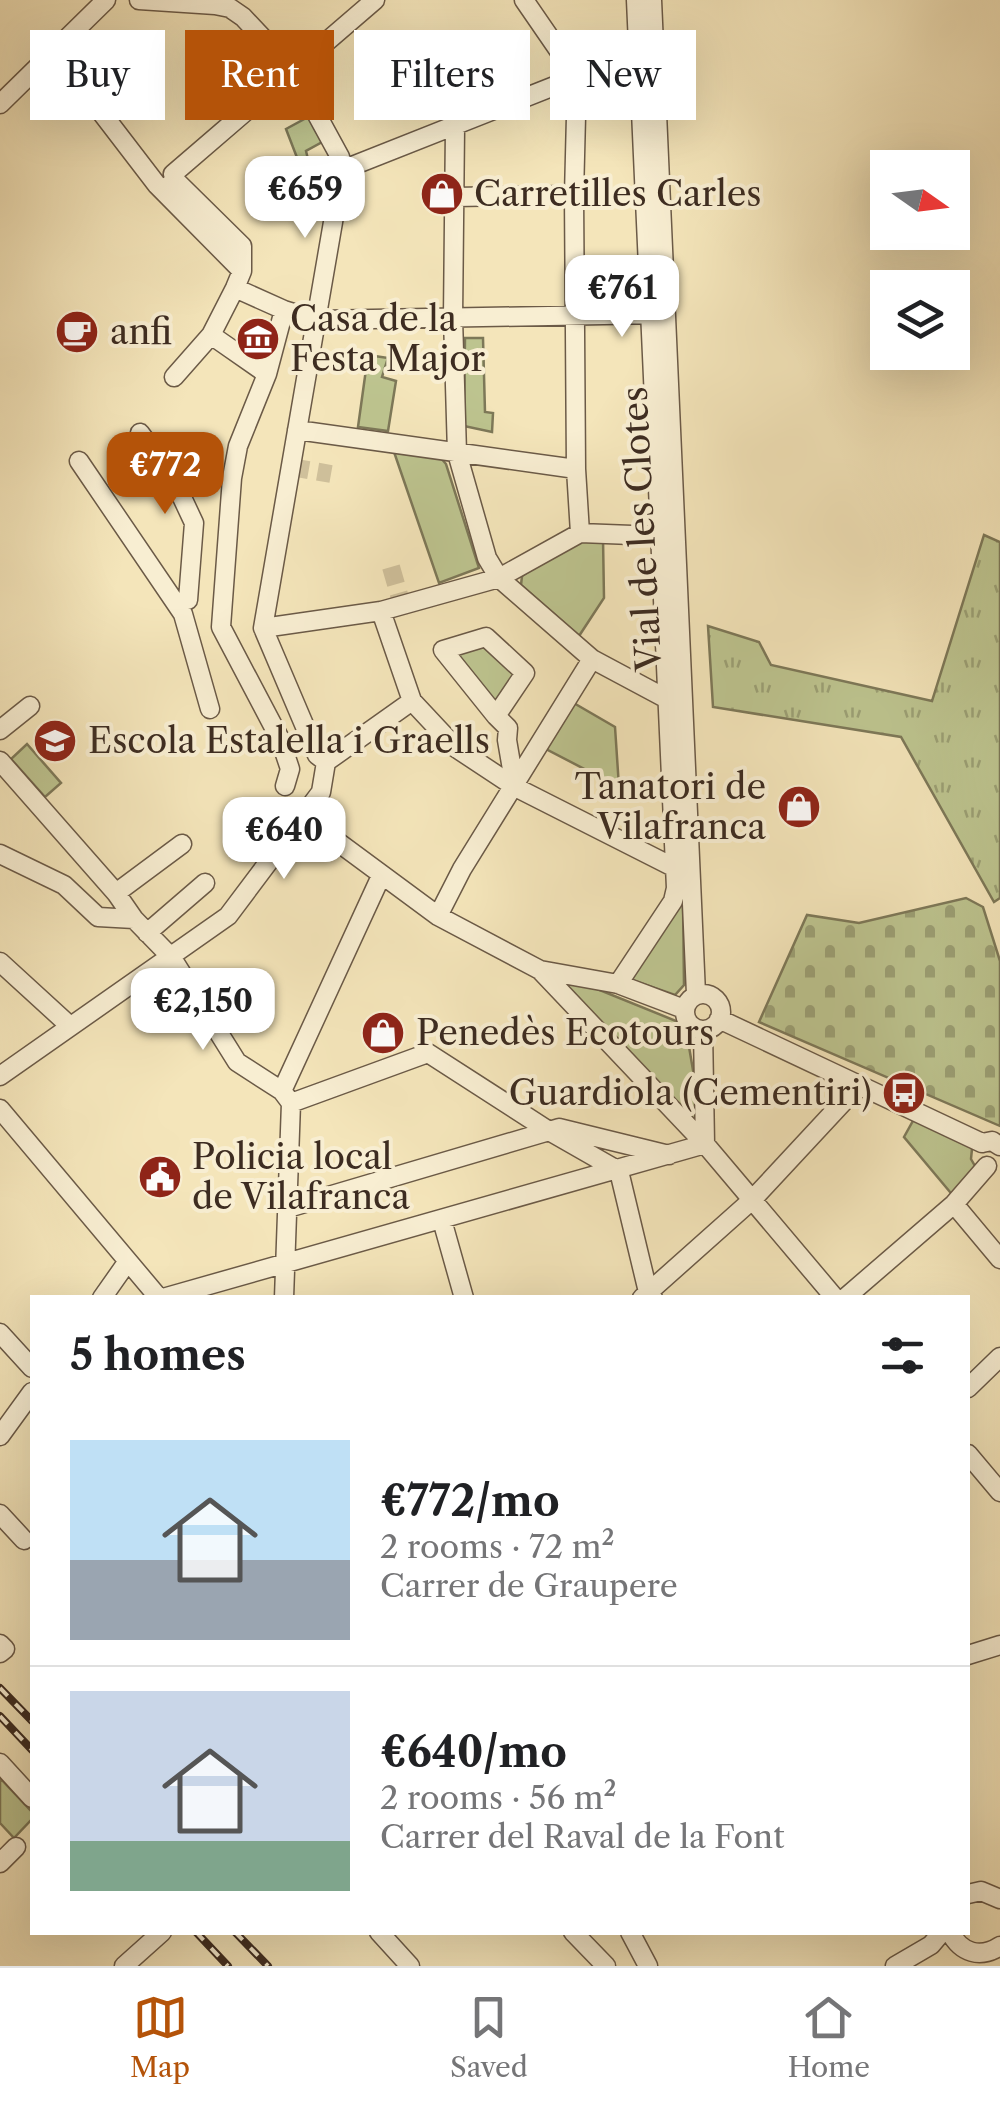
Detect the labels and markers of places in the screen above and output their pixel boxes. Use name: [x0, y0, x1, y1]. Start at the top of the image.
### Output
pin: €659: [246, 156, 364, 241]
shop icon: Carretilles Carles: [419, 171, 465, 217]
place label: Carretilles Carles: [474, 172, 761, 215]
pin: €761: [563, 255, 681, 340]
place label: Casa de la Festa Major: [290, 297, 486, 380]
cafe icon: anfi: [54, 309, 100, 355]
place label: anfi: [110, 310, 172, 353]
museum icon: Casa de la Festa Major: [235, 316, 281, 362]
pin: €772: [106, 432, 224, 517]
school or university icon: Escola Estalella i Graells: [32, 718, 78, 764]
place label: Escola Estalella i Graells: [88, 719, 490, 762]
place label: Tanatori de Vilafranca: [575, 765, 767, 848]
shop icon: Tanatori de Vilafranca: [776, 784, 822, 830]
pin: €640: [225, 797, 343, 882]
pin: €2,150: [122, 968, 284, 1053]
shop icon: Penedès Ecotours: [360, 1010, 406, 1056]
place label: Penedès Ecotours: [416, 1011, 714, 1054]
bus stop icon: Guardiola (Cementiri): [881, 1070, 927, 1116]
place label: Guardiola (Cementiri): [509, 1071, 872, 1114]
place label: Policia local de Vilafranca: [192, 1135, 410, 1218]
public building icon: Policia local de Vilafranca: [137, 1154, 183, 1200]

